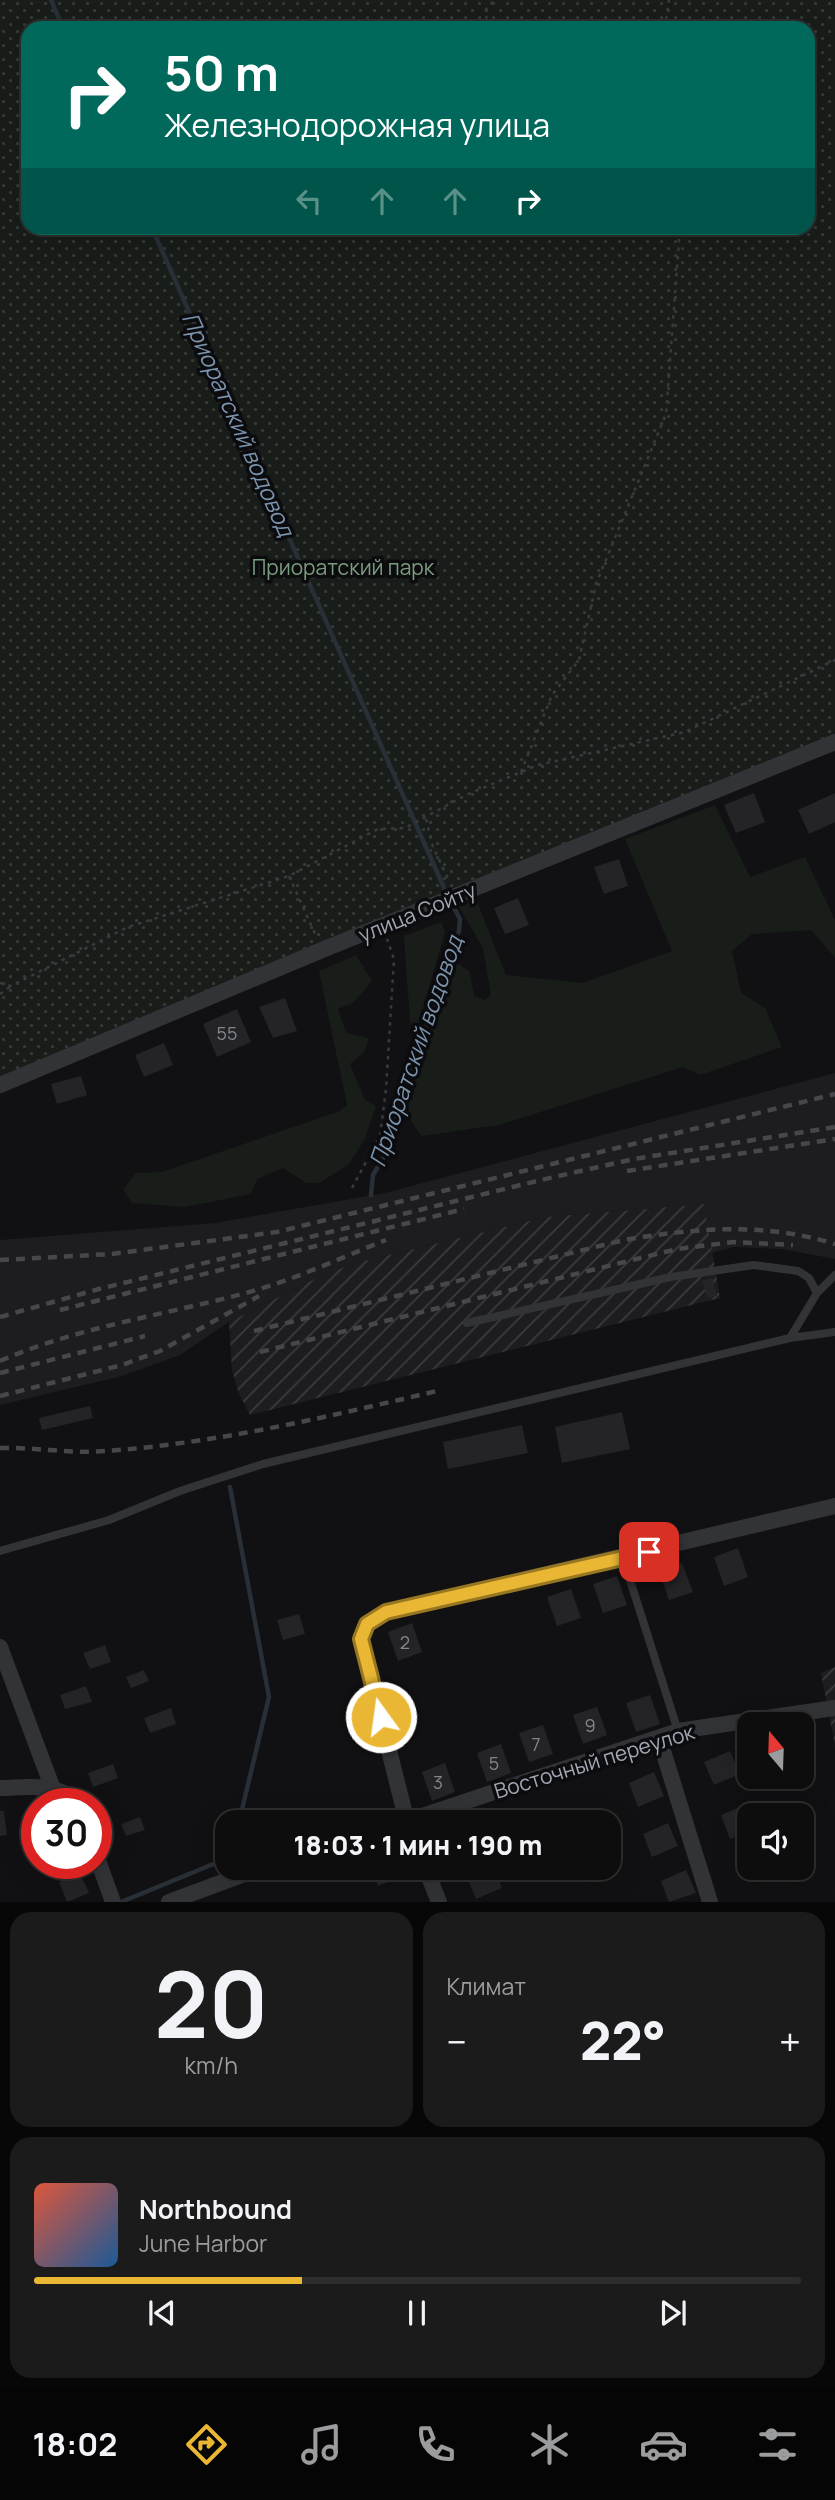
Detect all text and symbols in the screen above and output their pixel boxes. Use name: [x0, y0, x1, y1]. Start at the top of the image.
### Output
text: 50 m: [164, 39, 279, 106]
icon: right: [49, 49, 140, 140]
text: Железнодорожная улица: [164, 103, 550, 147]
icon: left: [290, 182, 328, 220]
icon: ahead: [363, 182, 401, 220]
icon: ahead: [436, 182, 474, 220]
icon: right: [509, 182, 547, 220]
water label: Приоратский водовод: [175, 307, 303, 542]
park label: Приоратский парк: [252, 553, 435, 581]
street label: улица Сойту: [354, 876, 480, 948]
water label: Приоратский водовод: [360, 930, 470, 1171]
house number: 55: [217, 1021, 237, 1045]
pin: [619, 1522, 679, 1582]
icon: arrive: [630, 1533, 668, 1571]
house number: 2: [400, 1630, 410, 1654]
position arrow: [344, 1680, 418, 1754]
north arrow: [737, 1712, 814, 1788]
map controls: [737, 1712, 814, 1880]
house number: 9: [584, 1713, 596, 1737]
street label: Восточный переулок: [491, 1717, 698, 1805]
house number: 7: [531, 1732, 541, 1756]
house number: 5: [489, 1751, 499, 1775]
house number: 3: [433, 1770, 443, 1794]
speed limit sign: 30: [21, 1788, 112, 1879]
button: sound: [737, 1803, 814, 1880]
text: 18:03 · 1 мин · 190 m: [294, 1827, 542, 1863]
text: 20: [154, 1941, 268, 2065]
text: Климат: [447, 1970, 526, 2002]
text: 22°: [580, 2005, 666, 2076]
text: −: [447, 2015, 467, 2067]
text: +: [779, 2015, 801, 2067]
text: km/h: [185, 2049, 238, 2081]
text: Northbound: [139, 2191, 292, 2227]
text: June Harbor: [139, 2227, 267, 2259]
icon: previous: [143, 2294, 181, 2332]
icon: pause: [398, 2294, 436, 2332]
icon: next: [654, 2294, 692, 2332]
icon: directions: [182, 2420, 231, 2469]
icon: music: [297, 2420, 346, 2469]
icon: phone: [411, 2420, 460, 2469]
icon: climate: [525, 2420, 574, 2469]
icon: car: [639, 2420, 688, 2469]
icon: filters: [753, 2420, 802, 2469]
text: 18:02: [33, 2422, 117, 2466]

